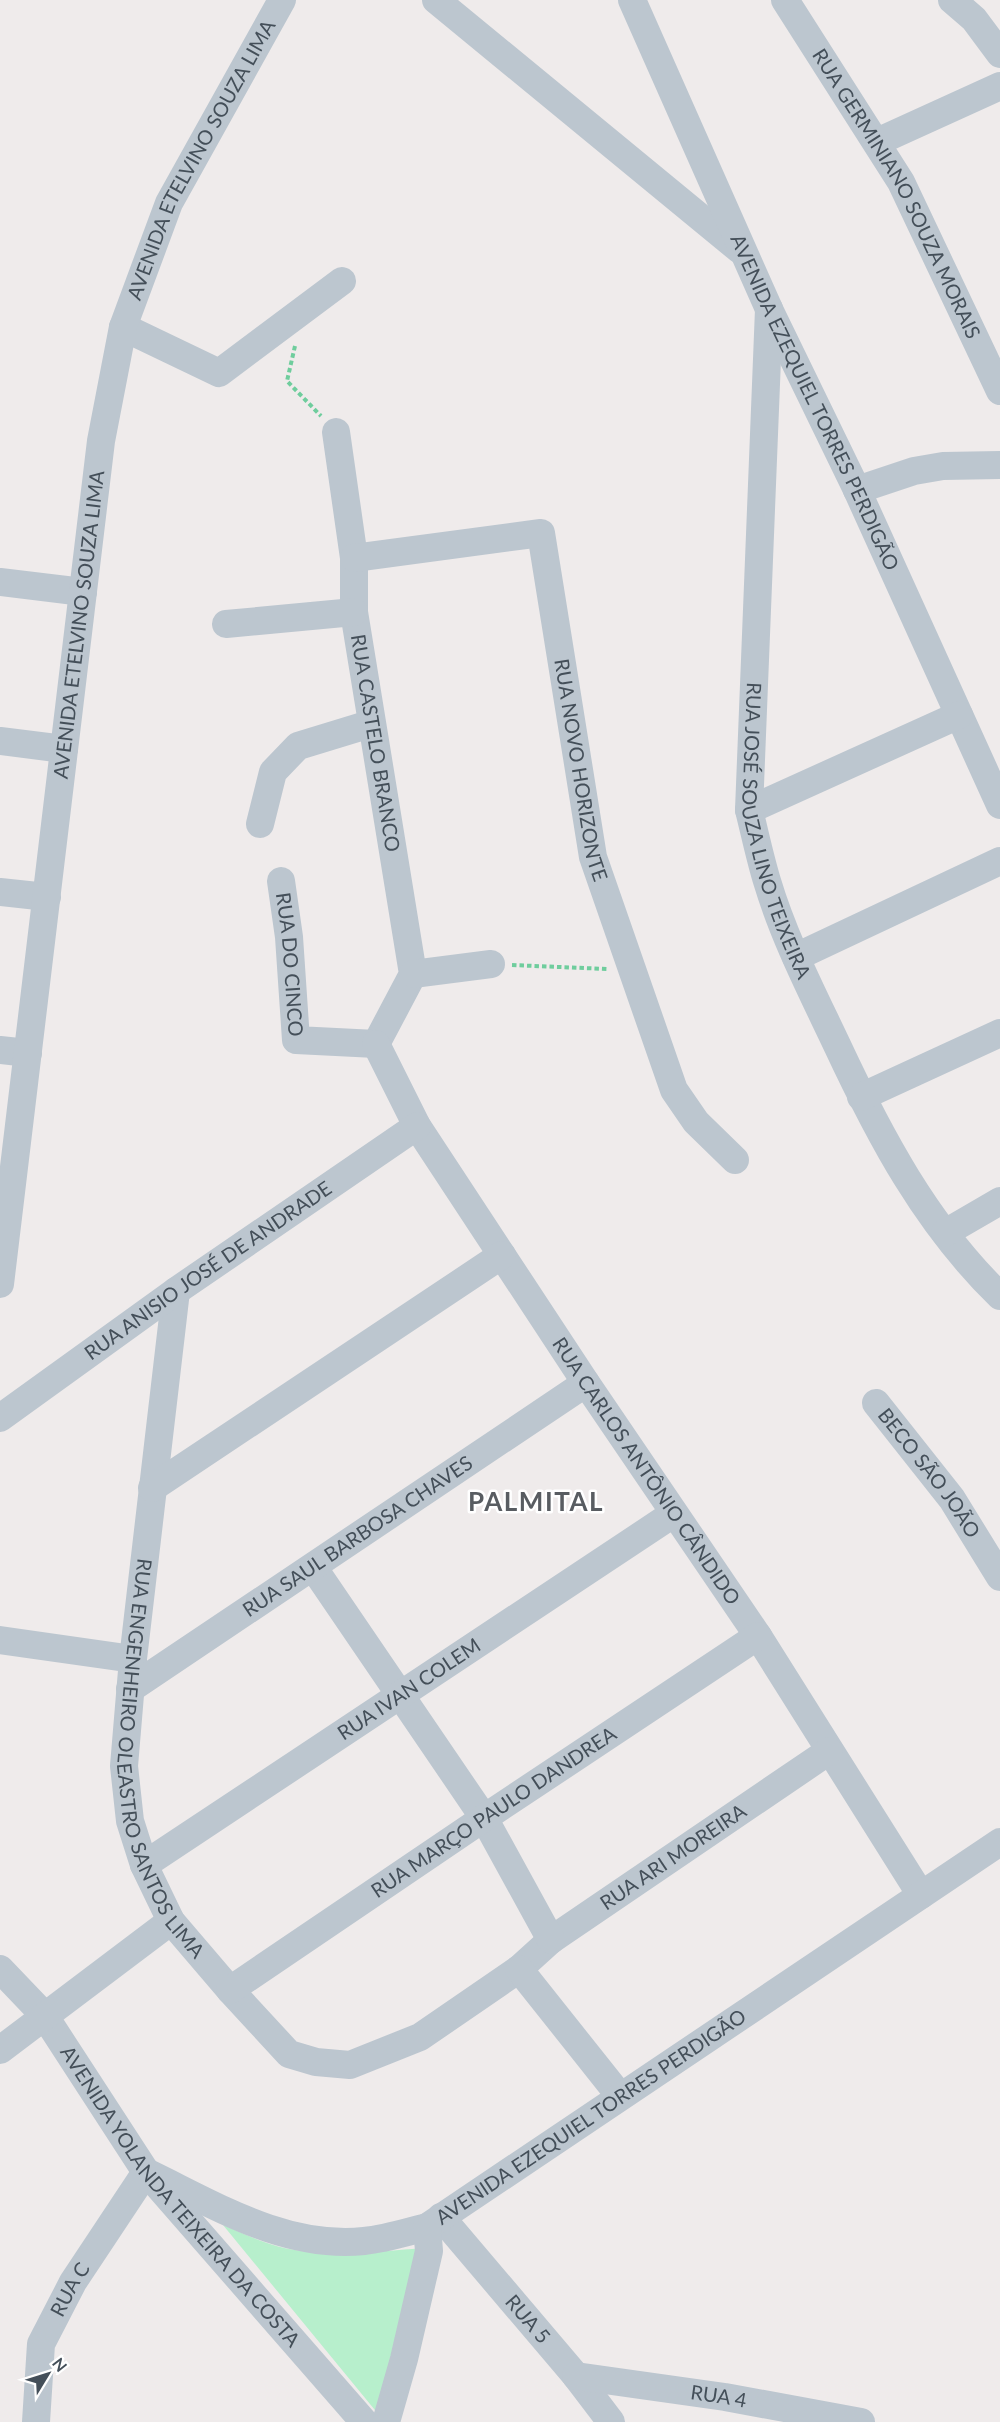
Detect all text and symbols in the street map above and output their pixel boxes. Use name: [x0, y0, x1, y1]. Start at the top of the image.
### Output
street label: AVENIDA ETELVINO SOUZA LIMA: [121, 15, 280, 303]
street label: RUA GERMINIANO SOUZA MORAIS: [808, 44, 986, 342]
street label: AVENIDA EZEQUIEL TORRES PERDIGÃO: [726, 230, 905, 574]
street label: AVENIDA ETELVINO SOUZA LIMA: [48, 469, 108, 780]
street label: RUA CASTELO BRANCO: [347, 632, 406, 853]
street label: RUA NOVO HORIZONTE: [550, 657, 614, 884]
street label: RUA JOSÉ SOUZA LINO TEIXEIRA: [737, 682, 817, 983]
street label: RUA DO CINCO: [272, 891, 309, 1037]
street label: RUA ANISIO JOSÉ DE ANDRADE: [79, 1175, 336, 1364]
street label: RUA CARLOS ANTÔNIO CÂNDIDO: [548, 1332, 746, 1609]
street label: BECO SÃO JOÃO: [874, 1403, 986, 1542]
street label: RUA SAUL BARBOSA CHAVES: [238, 1450, 476, 1621]
district label: PALMITAL: [468, 1485, 604, 1517]
street label: RUA ENGENHEIRO OLEASTRO SANTOS LIMA: [113, 1557, 211, 1963]
street label: RUA IVAN COLEM: [332, 1632, 484, 1744]
street label: RUA MARÇO PAULO DANDREA: [366, 1721, 621, 1902]
street label: RUA ARI MOREIRA: [595, 1798, 751, 1914]
street label: AVENIDA EZEQUIEL TORRES PERDIGÃO: [431, 2003, 750, 2229]
street label: AVENIDA YOLANDA TEIXEIRA DA COSTA: [56, 2041, 306, 2352]
street label: RUA C: [44, 2257, 94, 2320]
street label: RUA 5: [501, 2289, 556, 2348]
north arrow: [18, 2344, 78, 2404]
text: N: [49, 2354, 71, 2375]
street label: RUA 4: [689, 2379, 749, 2412]

